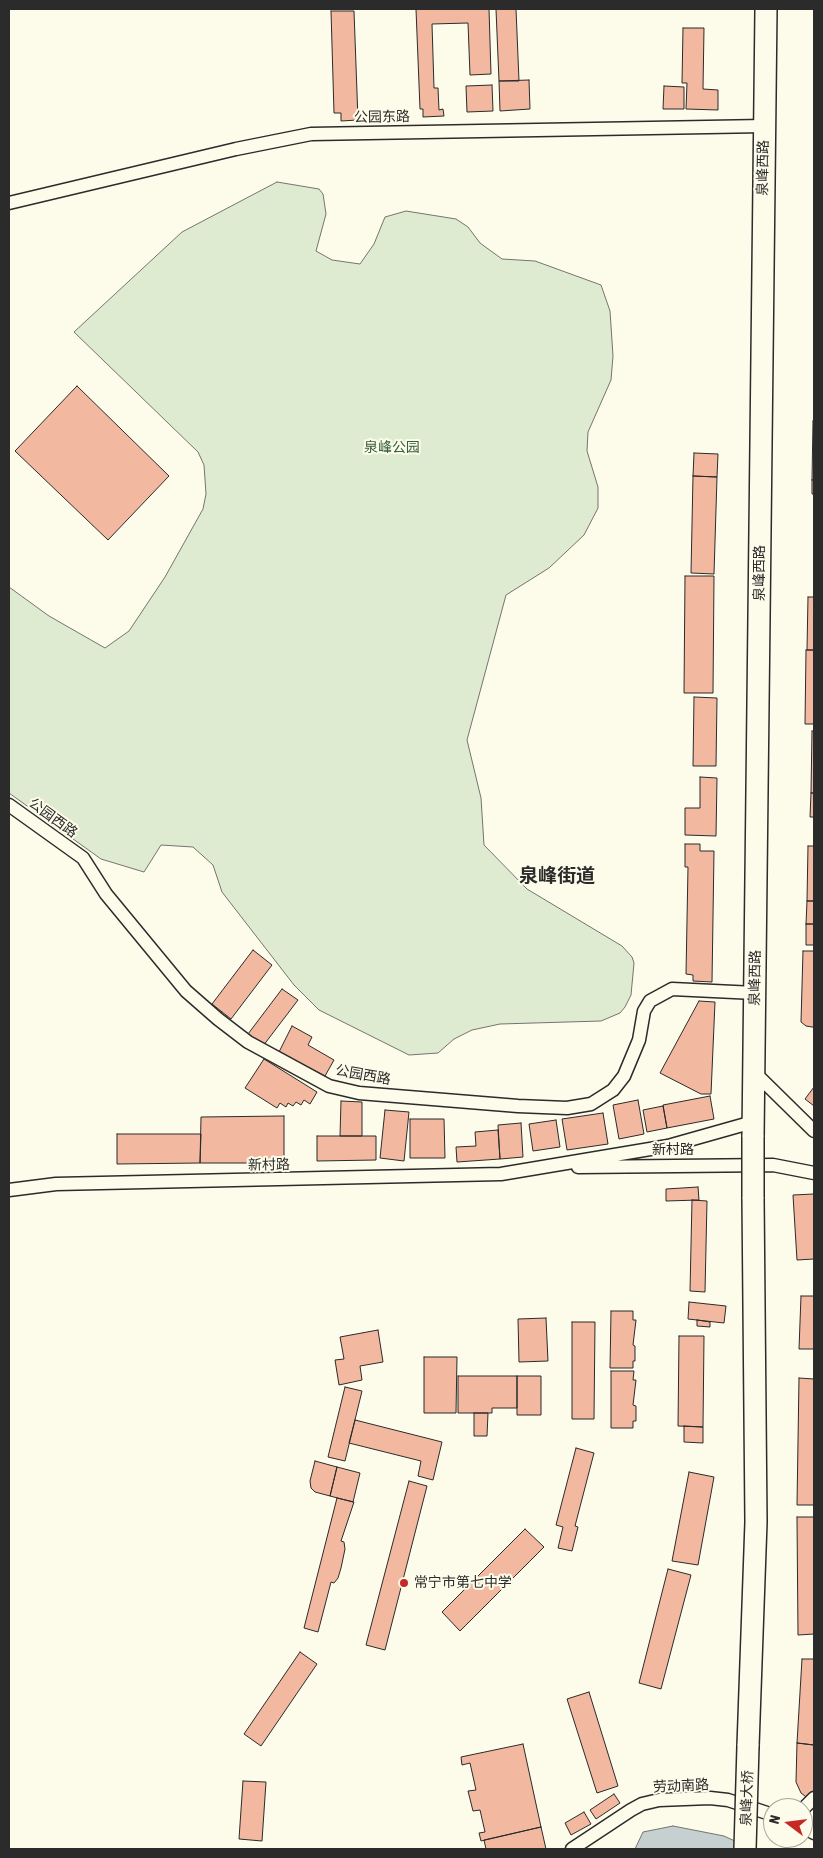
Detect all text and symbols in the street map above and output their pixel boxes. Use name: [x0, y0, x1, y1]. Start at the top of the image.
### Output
street label: 公园东路: [354, 108, 410, 126]
street label: 泉峰西路: [754, 140, 772, 196]
park label: 泉峰公园: [364, 440, 420, 456]
street label: 泉峰西路: [752, 545, 768, 601]
street label: 公园西路: [25, 795, 81, 841]
district label: 泉峰街道: [519, 865, 595, 887]
street label: 泉峰西路: [746, 950, 764, 1006]
street label: 公园西路: [334, 1062, 392, 1088]
street label: 新村路: [652, 1142, 694, 1158]
street label: 新村路: [248, 1156, 290, 1174]
place label: 常宁市第七中学: [414, 1575, 512, 1591]
marker: 常宁市第七中学: [398, 1577, 410, 1589]
street label: 泉峰大桥: [738, 1770, 756, 1826]
street label: 劳动南路: [653, 1776, 709, 1796]
north arrow: [763, 1798, 813, 1848]
text: N: [766, 1813, 783, 1825]

